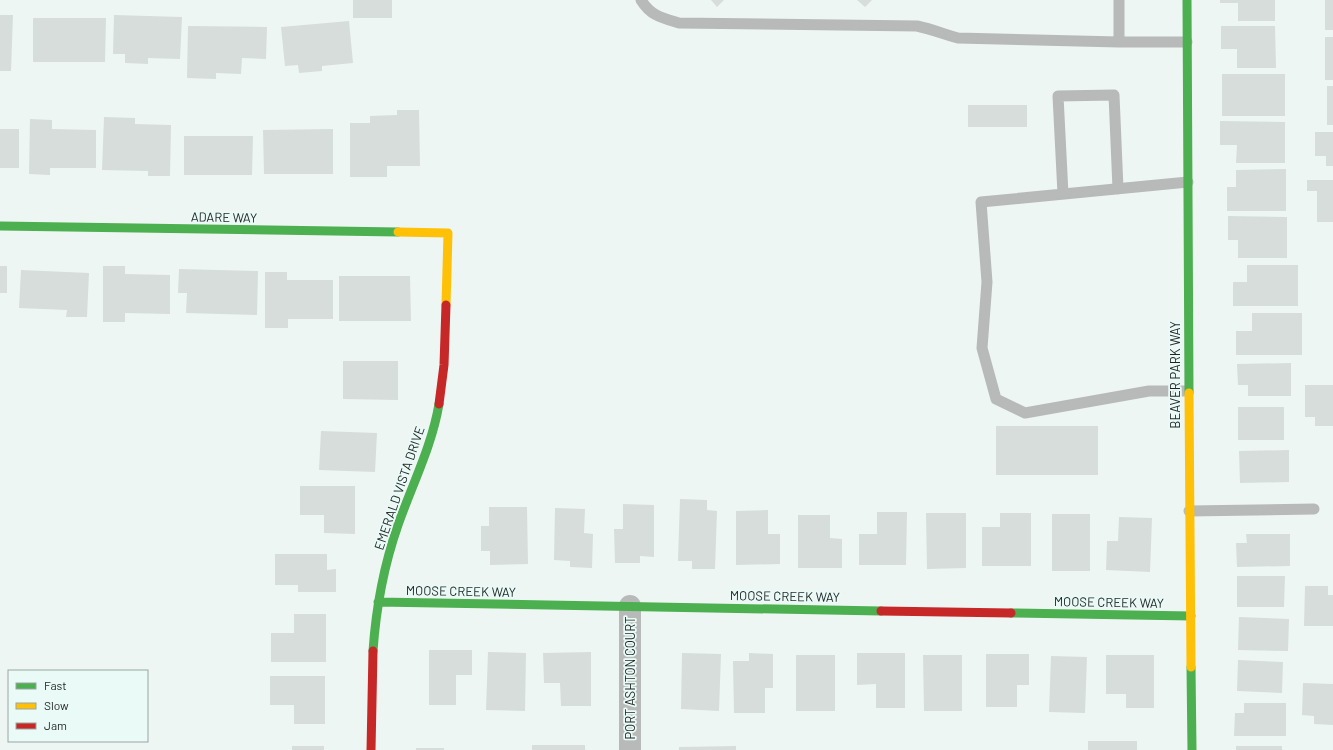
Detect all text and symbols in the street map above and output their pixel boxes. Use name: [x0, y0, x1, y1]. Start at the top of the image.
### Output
street label: ADARE WAY: [191, 208, 257, 226]
street label: BEAVER PARK WAY: [1167, 321, 1183, 429]
street label: EMERALD VISTA DRIVE: [370, 424, 428, 552]
street label: MOOSE CREEK WAY: [406, 582, 516, 600]
street label: MOOSE CREEK WAY: [730, 587, 840, 605]
street label: MOOSE CREEK WAY: [1054, 593, 1164, 611]
street label: PORT ASHTON COURT: [622, 616, 638, 740]
legend: [8, 670, 148, 742]
text: Fast: [44, 678, 67, 692]
text: Slow: [44, 698, 69, 712]
text: Jam: [44, 718, 67, 732]

